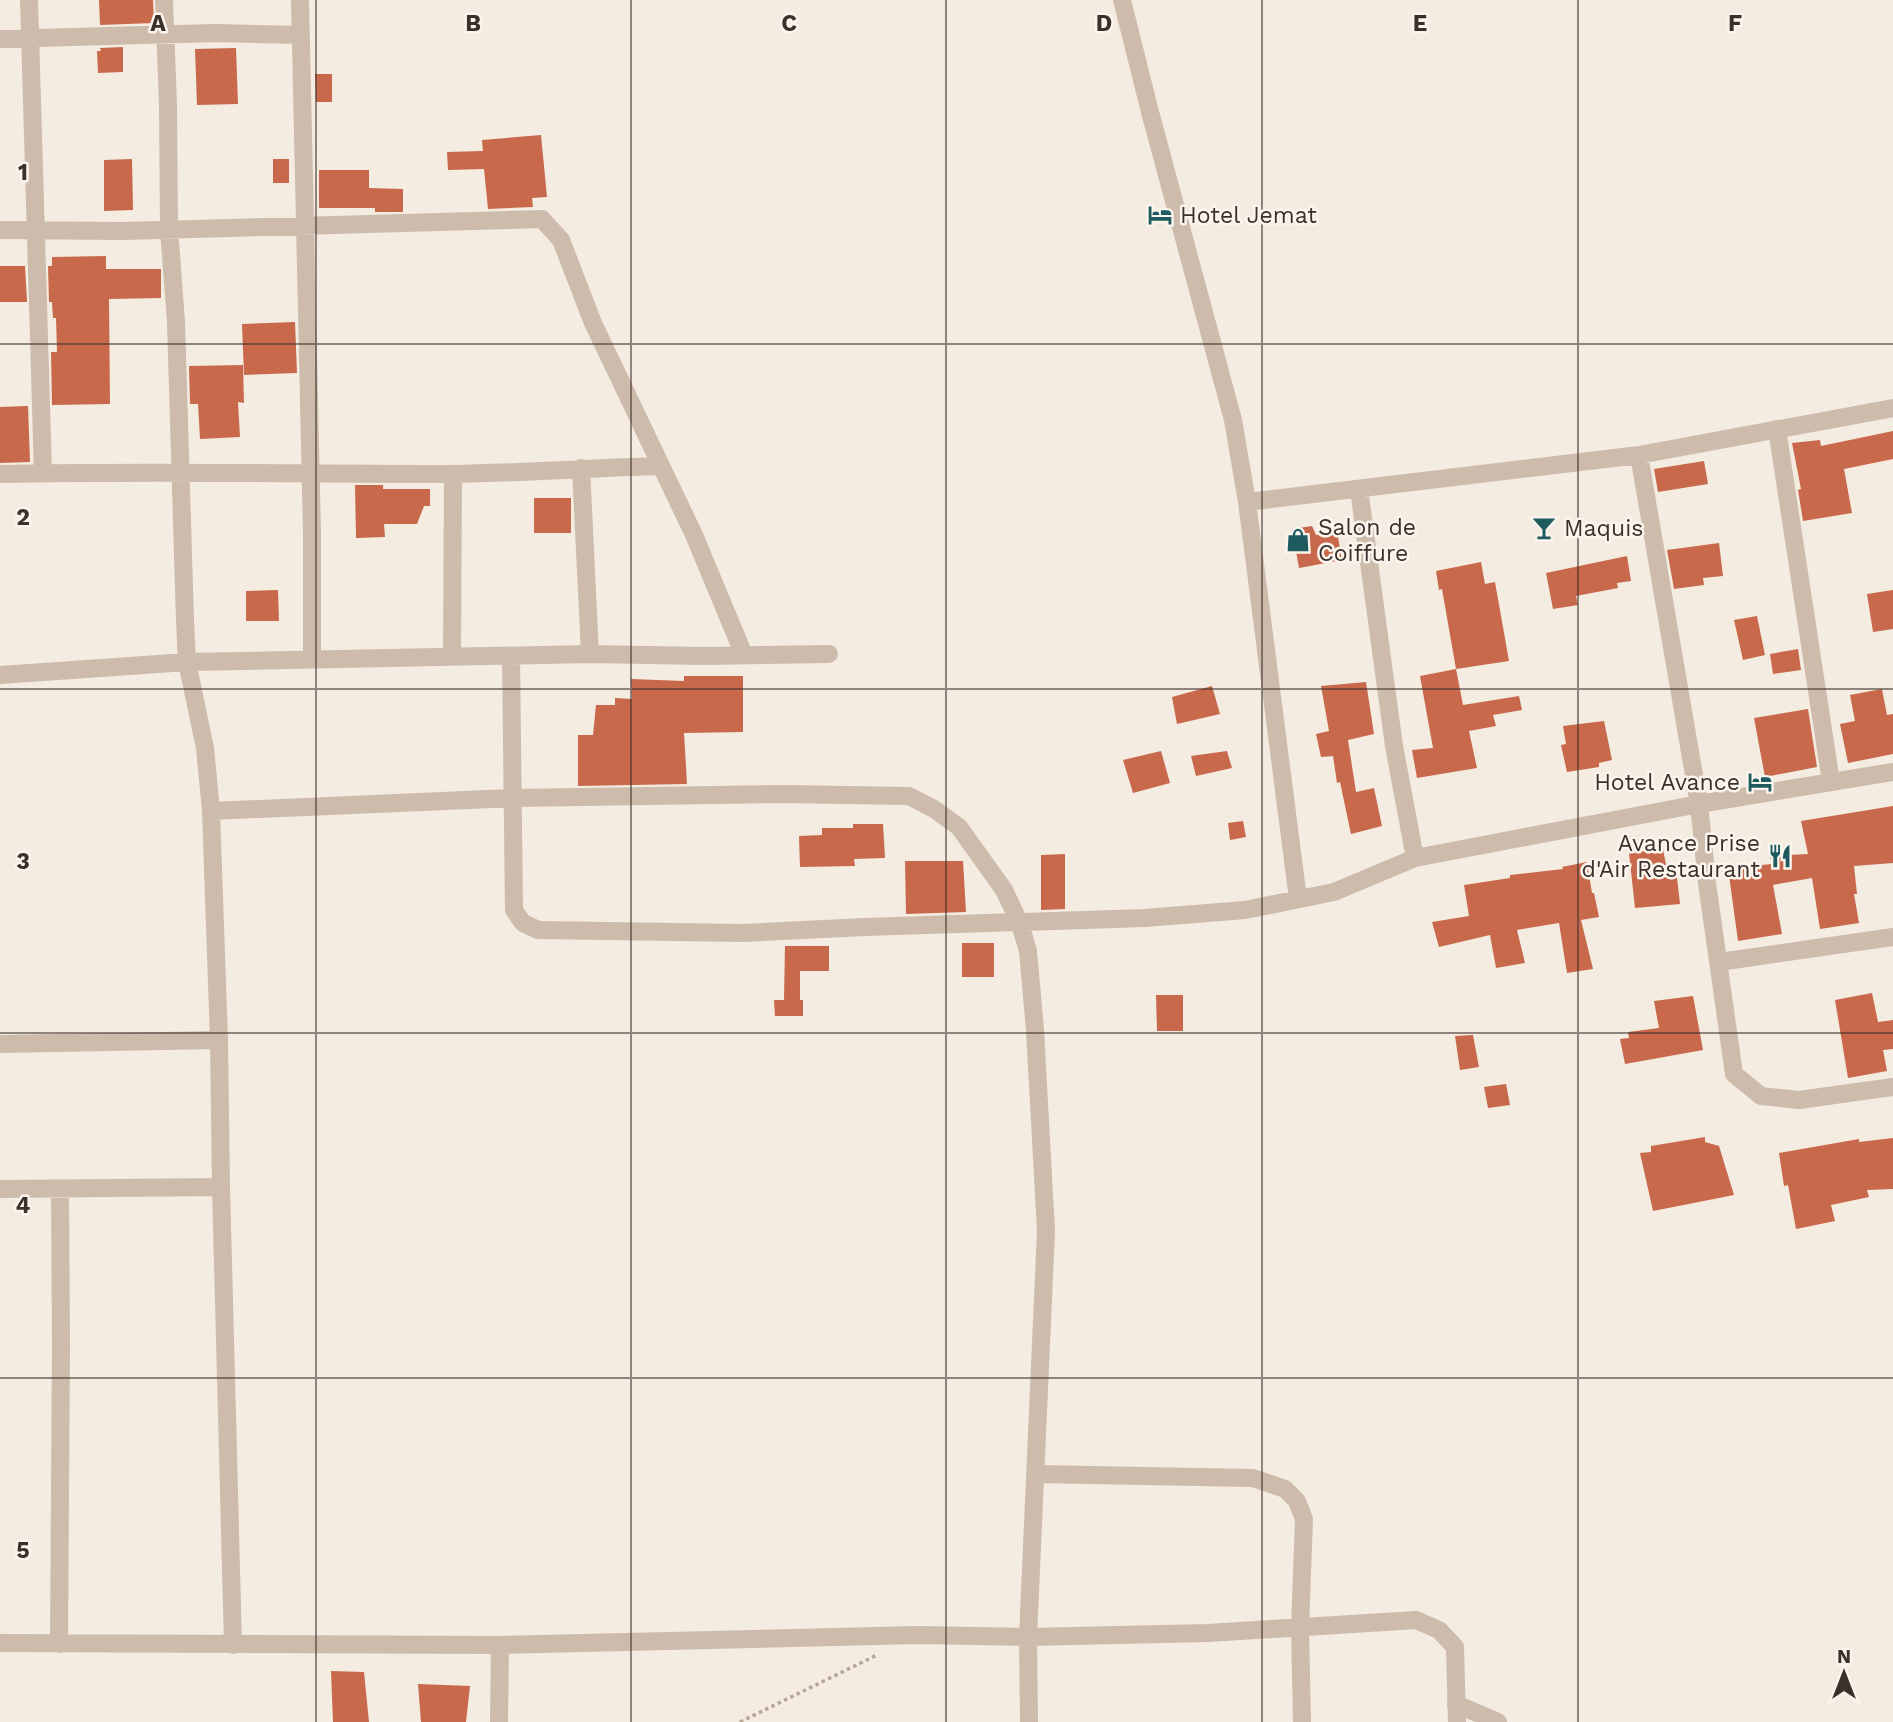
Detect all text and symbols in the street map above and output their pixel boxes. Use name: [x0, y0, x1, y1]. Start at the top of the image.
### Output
text: A: [150, 10, 166, 37]
text: B: [465, 10, 481, 37]
text: C: [781, 10, 797, 37]
text: D: [1096, 10, 1112, 37]
text: E: [1413, 10, 1427, 37]
text: F: [1728, 10, 1742, 37]
text: 1: [18, 159, 28, 186]
hotel icon: Hotel Jemat: [1146, 201, 1174, 229]
place label: Hotel Jemat: [1180, 202, 1317, 229]
text: 2: [16, 504, 30, 531]
place label: Salon de Coiffure: [1318, 514, 1416, 567]
bar icon: Maquis: [1530, 514, 1558, 542]
place label: Maquis: [1564, 515, 1643, 542]
shop icon: Salon de Coiffure: [1284, 526, 1312, 554]
hotel icon: Hotel Avance: [1746, 768, 1774, 796]
place label: Hotel Avance: [1594, 769, 1740, 796]
place label: Avance Prise d'Air Restaurant: [1582, 830, 1760, 883]
restaurant icon: Avance Prise d'Air Restaurant: [1766, 842, 1794, 870]
text: 3: [16, 848, 30, 875]
text: 4: [16, 1192, 31, 1219]
text: 5: [16, 1537, 30, 1564]
north arrow: [1809, 1638, 1879, 1708]
text: N: [1837, 1645, 1851, 1668]

